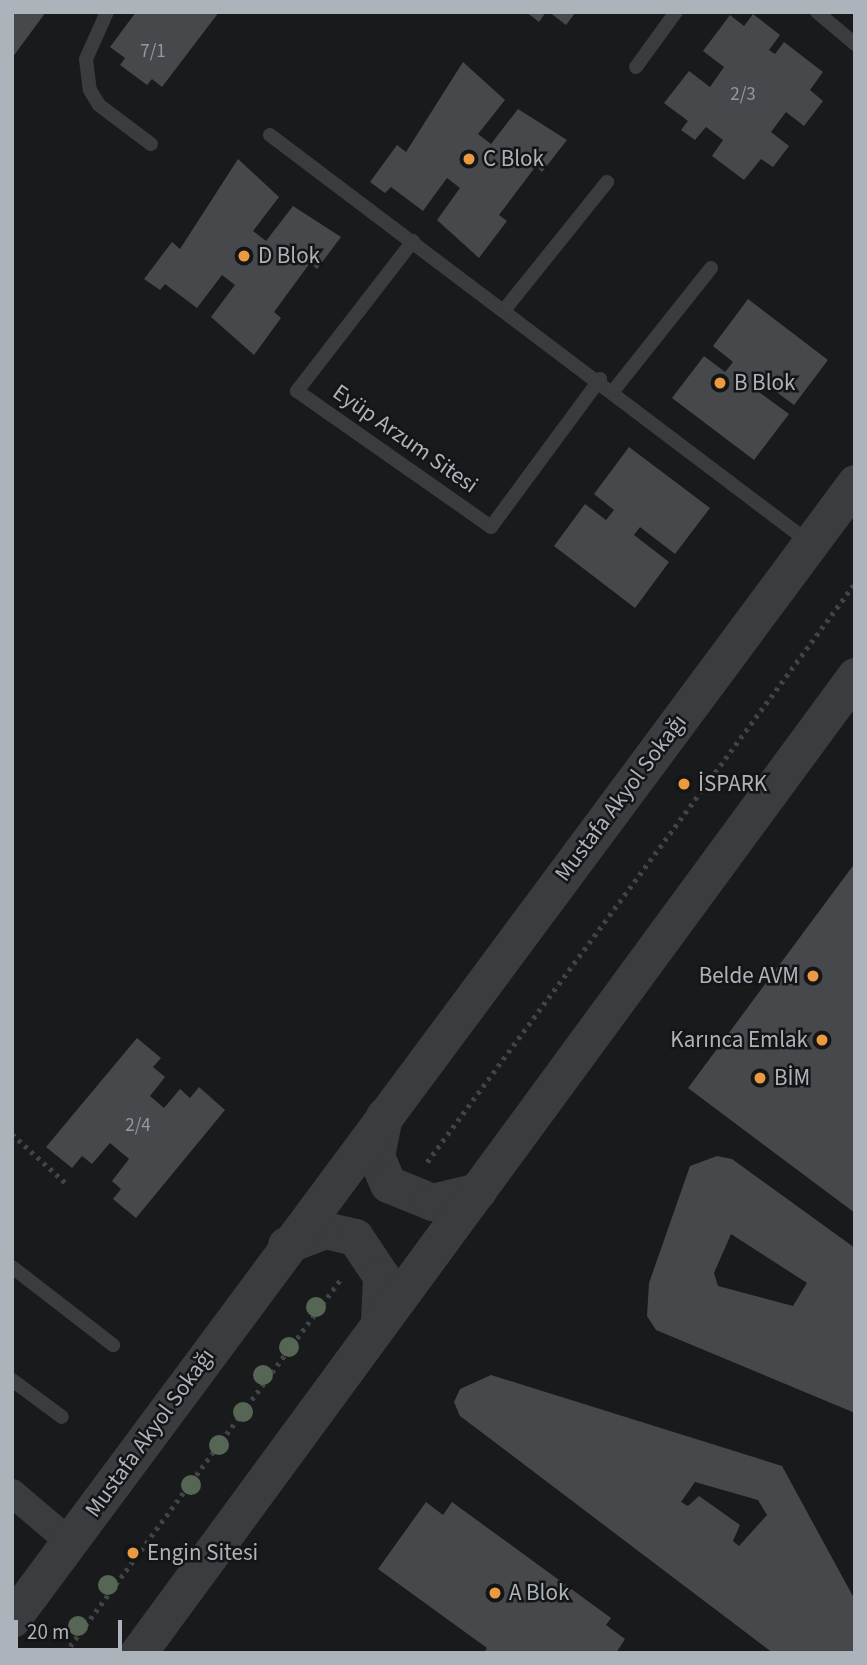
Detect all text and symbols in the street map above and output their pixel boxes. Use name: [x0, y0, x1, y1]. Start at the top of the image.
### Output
house number: 7/1: [140, 41, 166, 63]
house number: 2/3: [730, 84, 756, 106]
place label: C Blok: [483, 145, 544, 173]
marker: C Blok: [461, 151, 477, 167]
place label: D Blok: [258, 242, 320, 270]
marker: D Blok: [236, 248, 252, 264]
place label: B Blok: [734, 369, 795, 397]
marker: B Blok: [712, 375, 728, 391]
street label: Eyüp Arzum Sitesi: [327, 379, 483, 499]
street label: Mustafa Akyol Sokağı: [549, 709, 693, 887]
place label: İSPARK: [698, 770, 767, 798]
marker: İSPARK: [676, 776, 692, 792]
place label: Belde AVM: [699, 962, 799, 990]
marker: Belde AVM: [805, 968, 821, 984]
place label: Karınca Emlak: [670, 1026, 808, 1054]
marker: Karınca Emlak: [814, 1032, 830, 1048]
place label: BİM: [774, 1064, 810, 1092]
marker: BİM: [752, 1070, 768, 1086]
house number: 2/4: [125, 1115, 151, 1137]
street label: Mustafa Akyol Sokağı: [79, 1343, 221, 1523]
place label: Engin Sitesi: [147, 1539, 258, 1567]
marker: Engin Sitesi: [125, 1545, 141, 1561]
place label: A Blok: [509, 1579, 569, 1607]
marker: A Blok: [487, 1585, 503, 1601]
scale bar: [18, 1606, 126, 1650]
text: 20 m: [27, 1617, 69, 1647]

